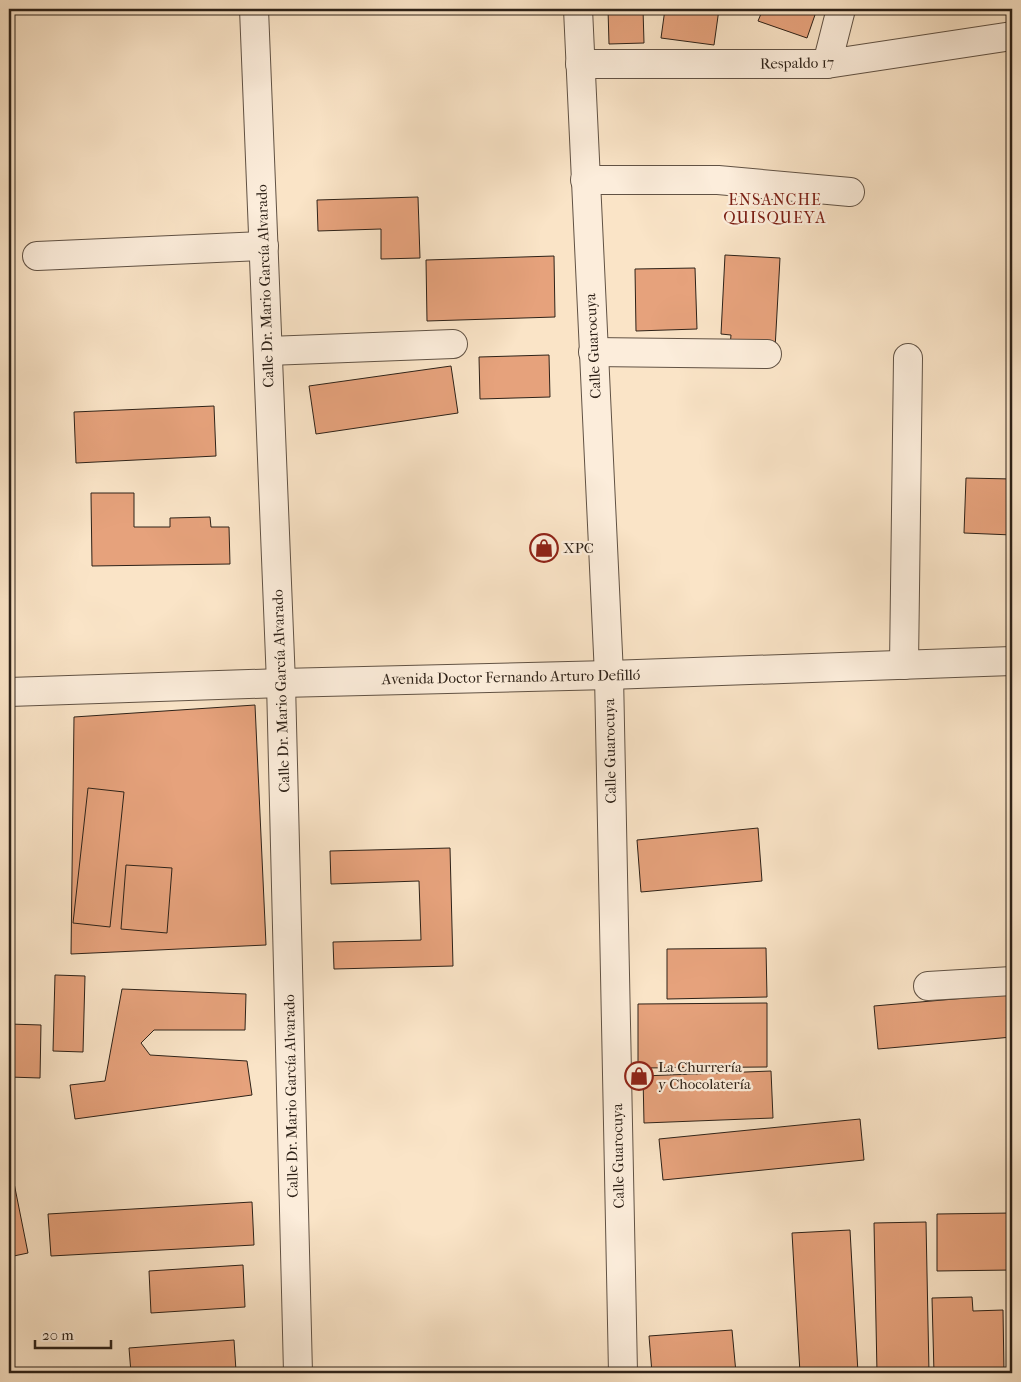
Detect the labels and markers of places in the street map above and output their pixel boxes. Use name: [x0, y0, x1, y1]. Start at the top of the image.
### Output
shop icon: XPC: [529, 533, 559, 563]
place label: XPC: [563, 539, 594, 557]
place label: La Churrería y Chocolatería: [658, 1058, 752, 1093]
shop icon: La Churrería y Chocolatería: [624, 1061, 654, 1091]

